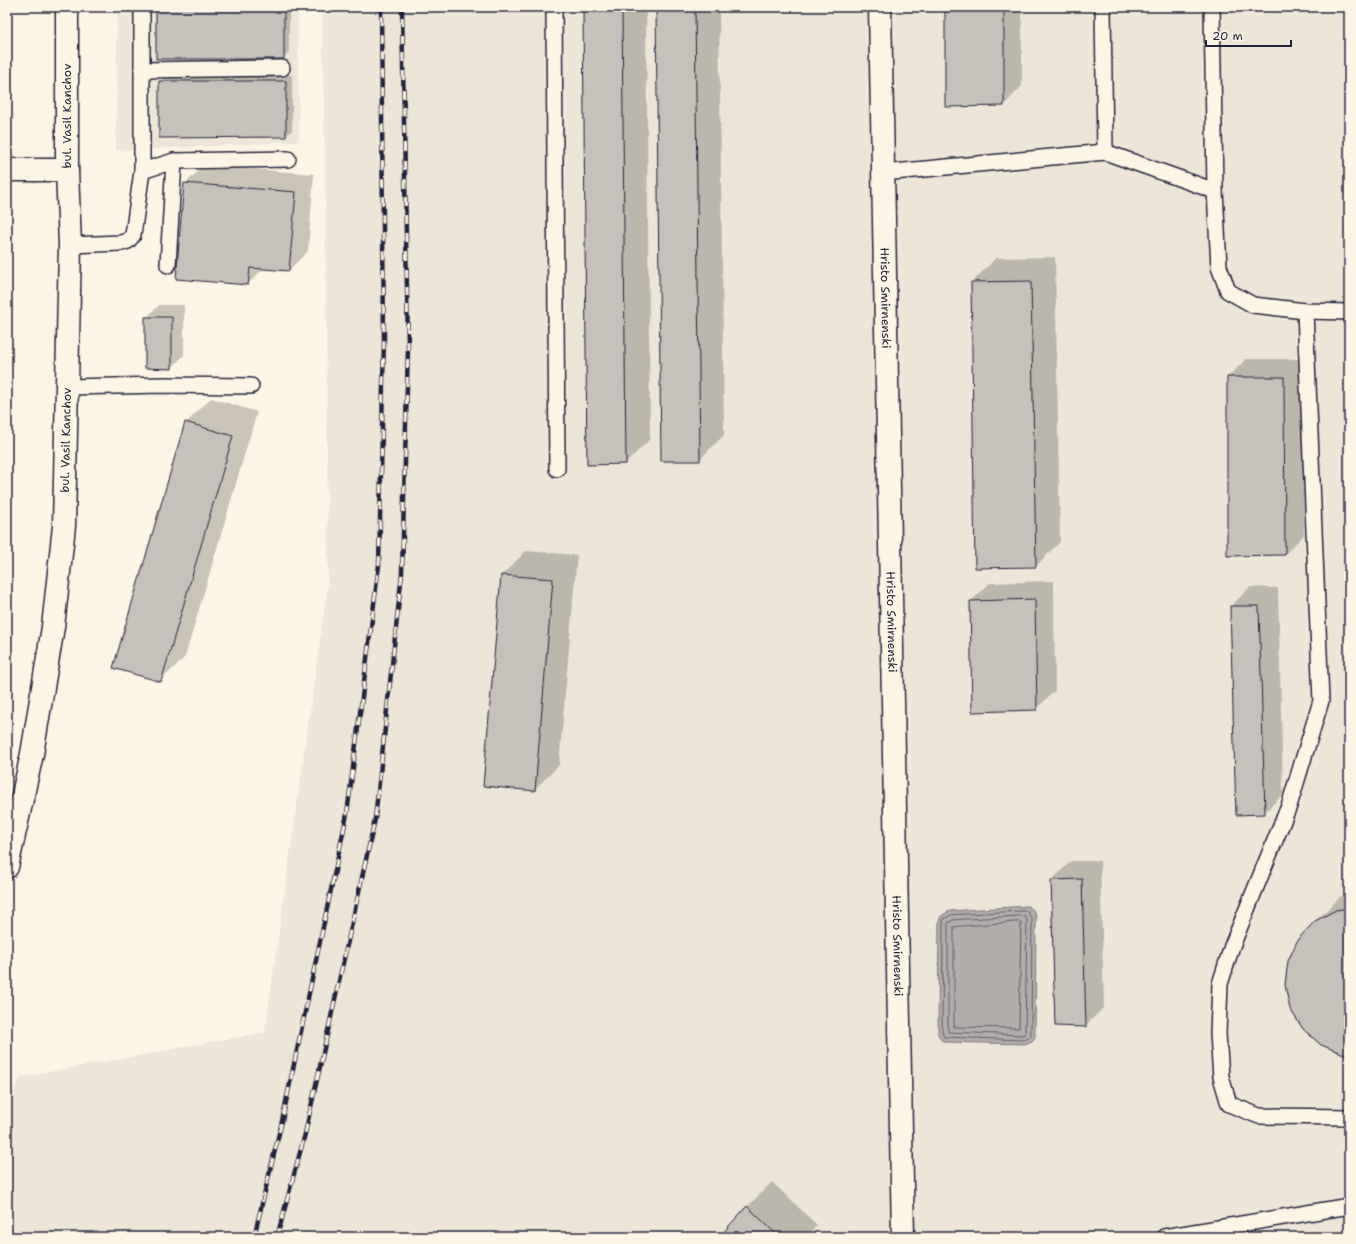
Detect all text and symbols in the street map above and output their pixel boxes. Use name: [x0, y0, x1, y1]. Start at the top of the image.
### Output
scale bar: [1206, 22, 1291, 48]
text: 20 m: [1212, 28, 1243, 44]
street label: bul. Vasil Kanchov: [59, 63, 75, 169]
street label: Hristo Smirnenski: [876, 247, 894, 349]
street label: bul. Vasil Kanchov: [57, 387, 75, 493]
street label: Hristo Smirnenski: [883, 571, 900, 673]
street label: Hristo Smirnenski: [889, 895, 907, 997]

